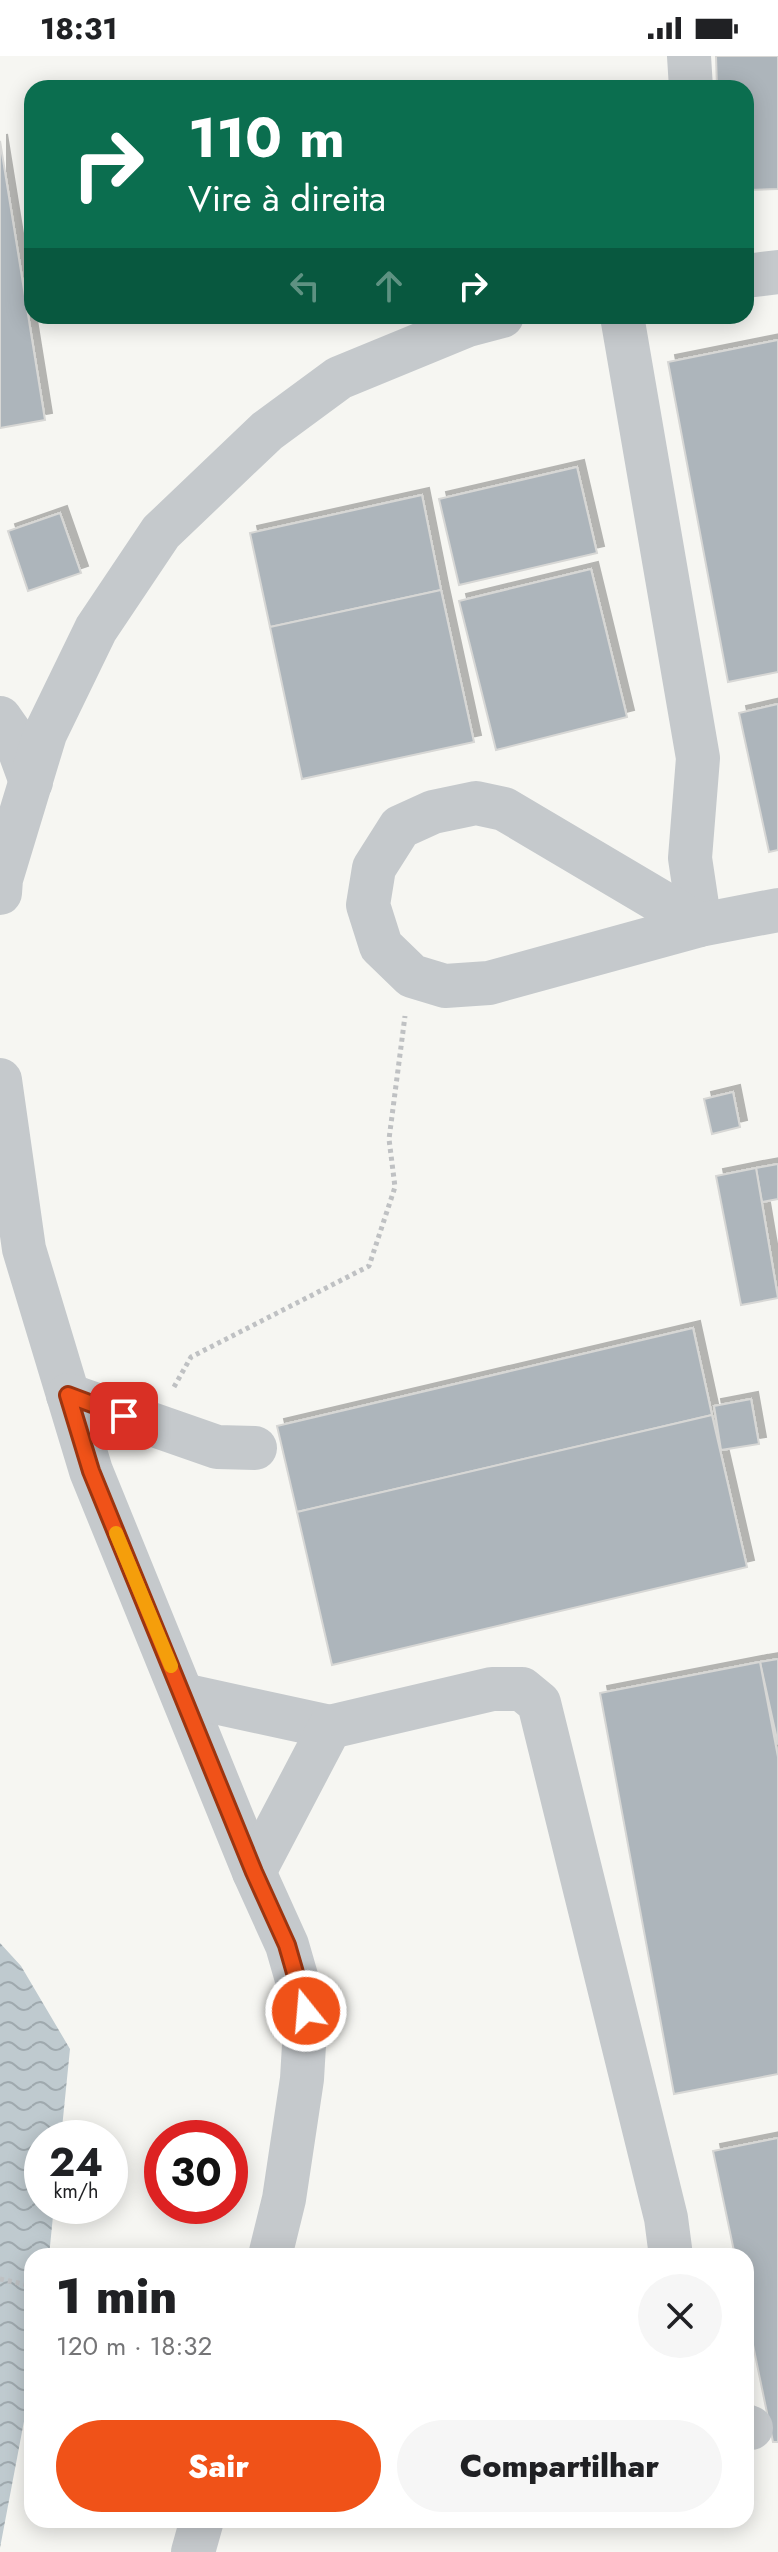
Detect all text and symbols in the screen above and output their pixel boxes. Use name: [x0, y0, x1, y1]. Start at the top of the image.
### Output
text: 18:31: [40, 7, 118, 50]
text: 110 m: [188, 97, 345, 178]
icon: right: [56, 112, 160, 216]
text: Vire à direita: [188, 172, 386, 224]
icon: left: [283, 264, 327, 308]
icon: ahead: [367, 264, 411, 308]
icon: right: [451, 264, 495, 308]
pin: [90, 1382, 158, 1450]
icon: arrive: [102, 1394, 146, 1438]
position arrow: [264, 1969, 348, 2053]
speed limit sign: 30: [144, 2120, 248, 2224]
text: 24: [49, 2133, 103, 2191]
text: km/h: [53, 2177, 99, 2206]
text: 1 min: [56, 2262, 177, 2331]
button: close: [638, 2274, 722, 2358]
text: 120 m · 18:32: [56, 2327, 212, 2365]
button: Sair: [56, 2420, 381, 2512]
button: Compartilhar: [397, 2420, 722, 2512]

